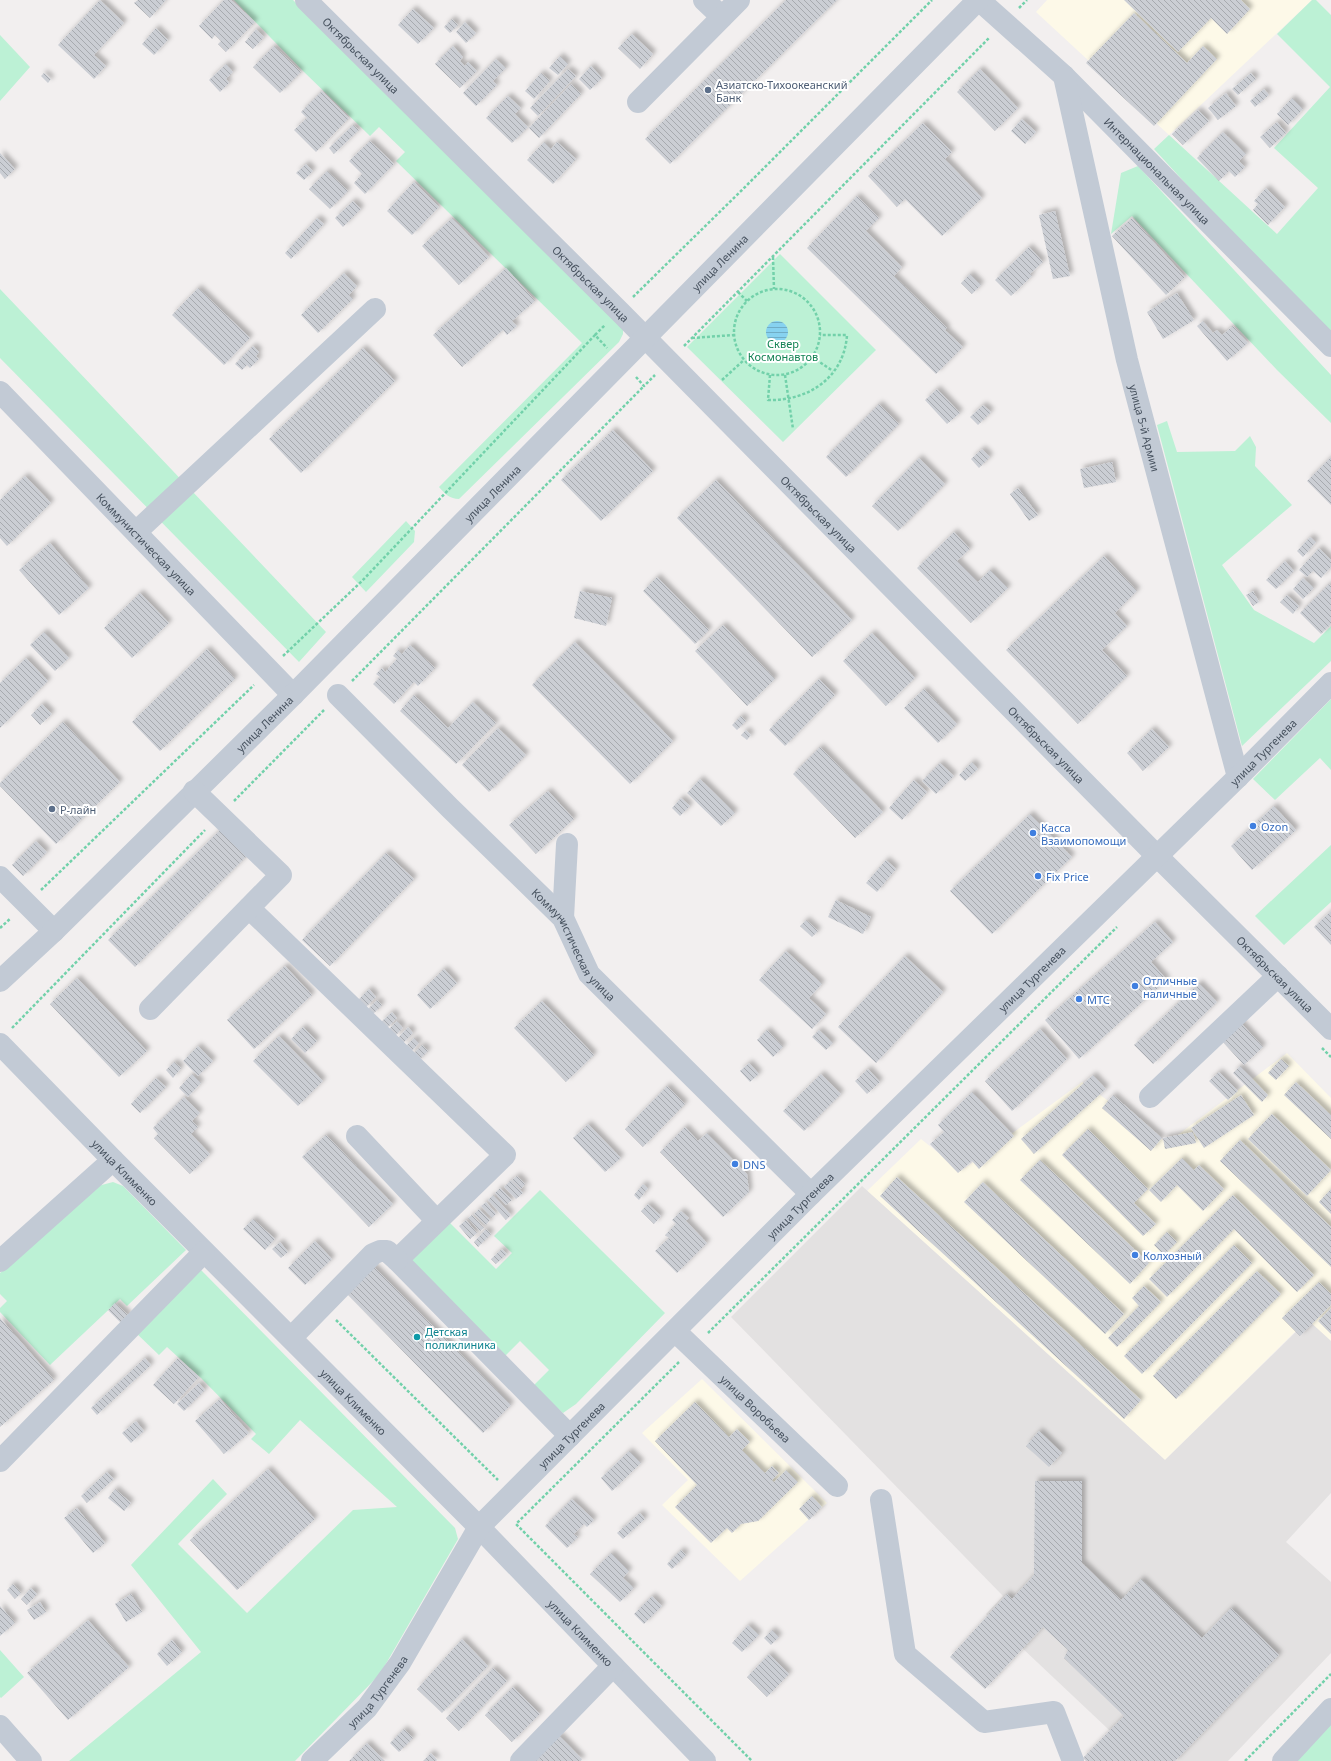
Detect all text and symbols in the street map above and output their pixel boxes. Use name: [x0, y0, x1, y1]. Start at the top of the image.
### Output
street label: Октябрьская улица: [320, 13, 403, 96]
place label: Азиатско-Тихоокеанский Банк: [716, 77, 847, 105]
marker: Азиатско-Тихоокеанский Банк: [703, 85, 713, 95]
street label: Интернациональная улица: [1101, 114, 1214, 227]
street label: улица Ленина: [688, 231, 751, 294]
street label: Октябрьская улица: [549, 242, 633, 325]
park label: Сквер Космонавтов: [748, 336, 818, 364]
street label: улица 5-й Армии: [1126, 383, 1164, 473]
street label: улица Ленина: [461, 461, 523, 525]
street label: Октябрьская улица: [778, 472, 860, 555]
street label: Коммунистическая улица: [94, 489, 200, 598]
street label: улица Ленина: [232, 692, 296, 755]
street label: Октябрьская улица: [1005, 702, 1088, 786]
street label: улица Тургенева: [1227, 715, 1299, 788]
place label: Р-лайн: [60, 802, 96, 817]
marker: Р-лайн: [47, 804, 57, 814]
place label: Ozon: [1261, 819, 1288, 834]
place label: Касса Взаимопомощи: [1041, 820, 1126, 848]
marker: Ozon: [1248, 821, 1258, 831]
marker: Касса Взаимопомощи: [1028, 828, 1038, 838]
place label: Fix Price: [1046, 869, 1089, 884]
marker: Fix Price: [1033, 871, 1043, 881]
street label: Коммунистическая улица: [529, 885, 619, 1004]
street label: Октябрьская улица: [1234, 932, 1317, 1015]
street label: улица Тургенева: [995, 942, 1068, 1015]
place label: Отличные наличные: [1143, 973, 1197, 1001]
marker: Отличные наличные: [1130, 981, 1140, 991]
place label: МТС: [1087, 992, 1110, 1007]
marker: МТС: [1074, 994, 1084, 1004]
street label: улица Клименко: [89, 1136, 161, 1208]
place label: DNS: [743, 1157, 765, 1172]
marker: DNS: [730, 1159, 740, 1169]
street label: улица Тургенева: [763, 1169, 837, 1242]
place label: Колхозный: [1143, 1248, 1202, 1263]
marker: Колхозный: [1130, 1250, 1140, 1260]
place label: Детская поликлиника: [425, 1324, 496, 1352]
marker: Детская поликлиника: [412, 1332, 422, 1342]
street label: улица Клименко: [318, 1365, 390, 1438]
street label: улица Воробьева: [717, 1371, 794, 1446]
street label: улица Тургенева: [535, 1398, 608, 1471]
street label: улица Клименко: [545, 1596, 617, 1669]
street label: улица Тургенева: [344, 1652, 410, 1730]

